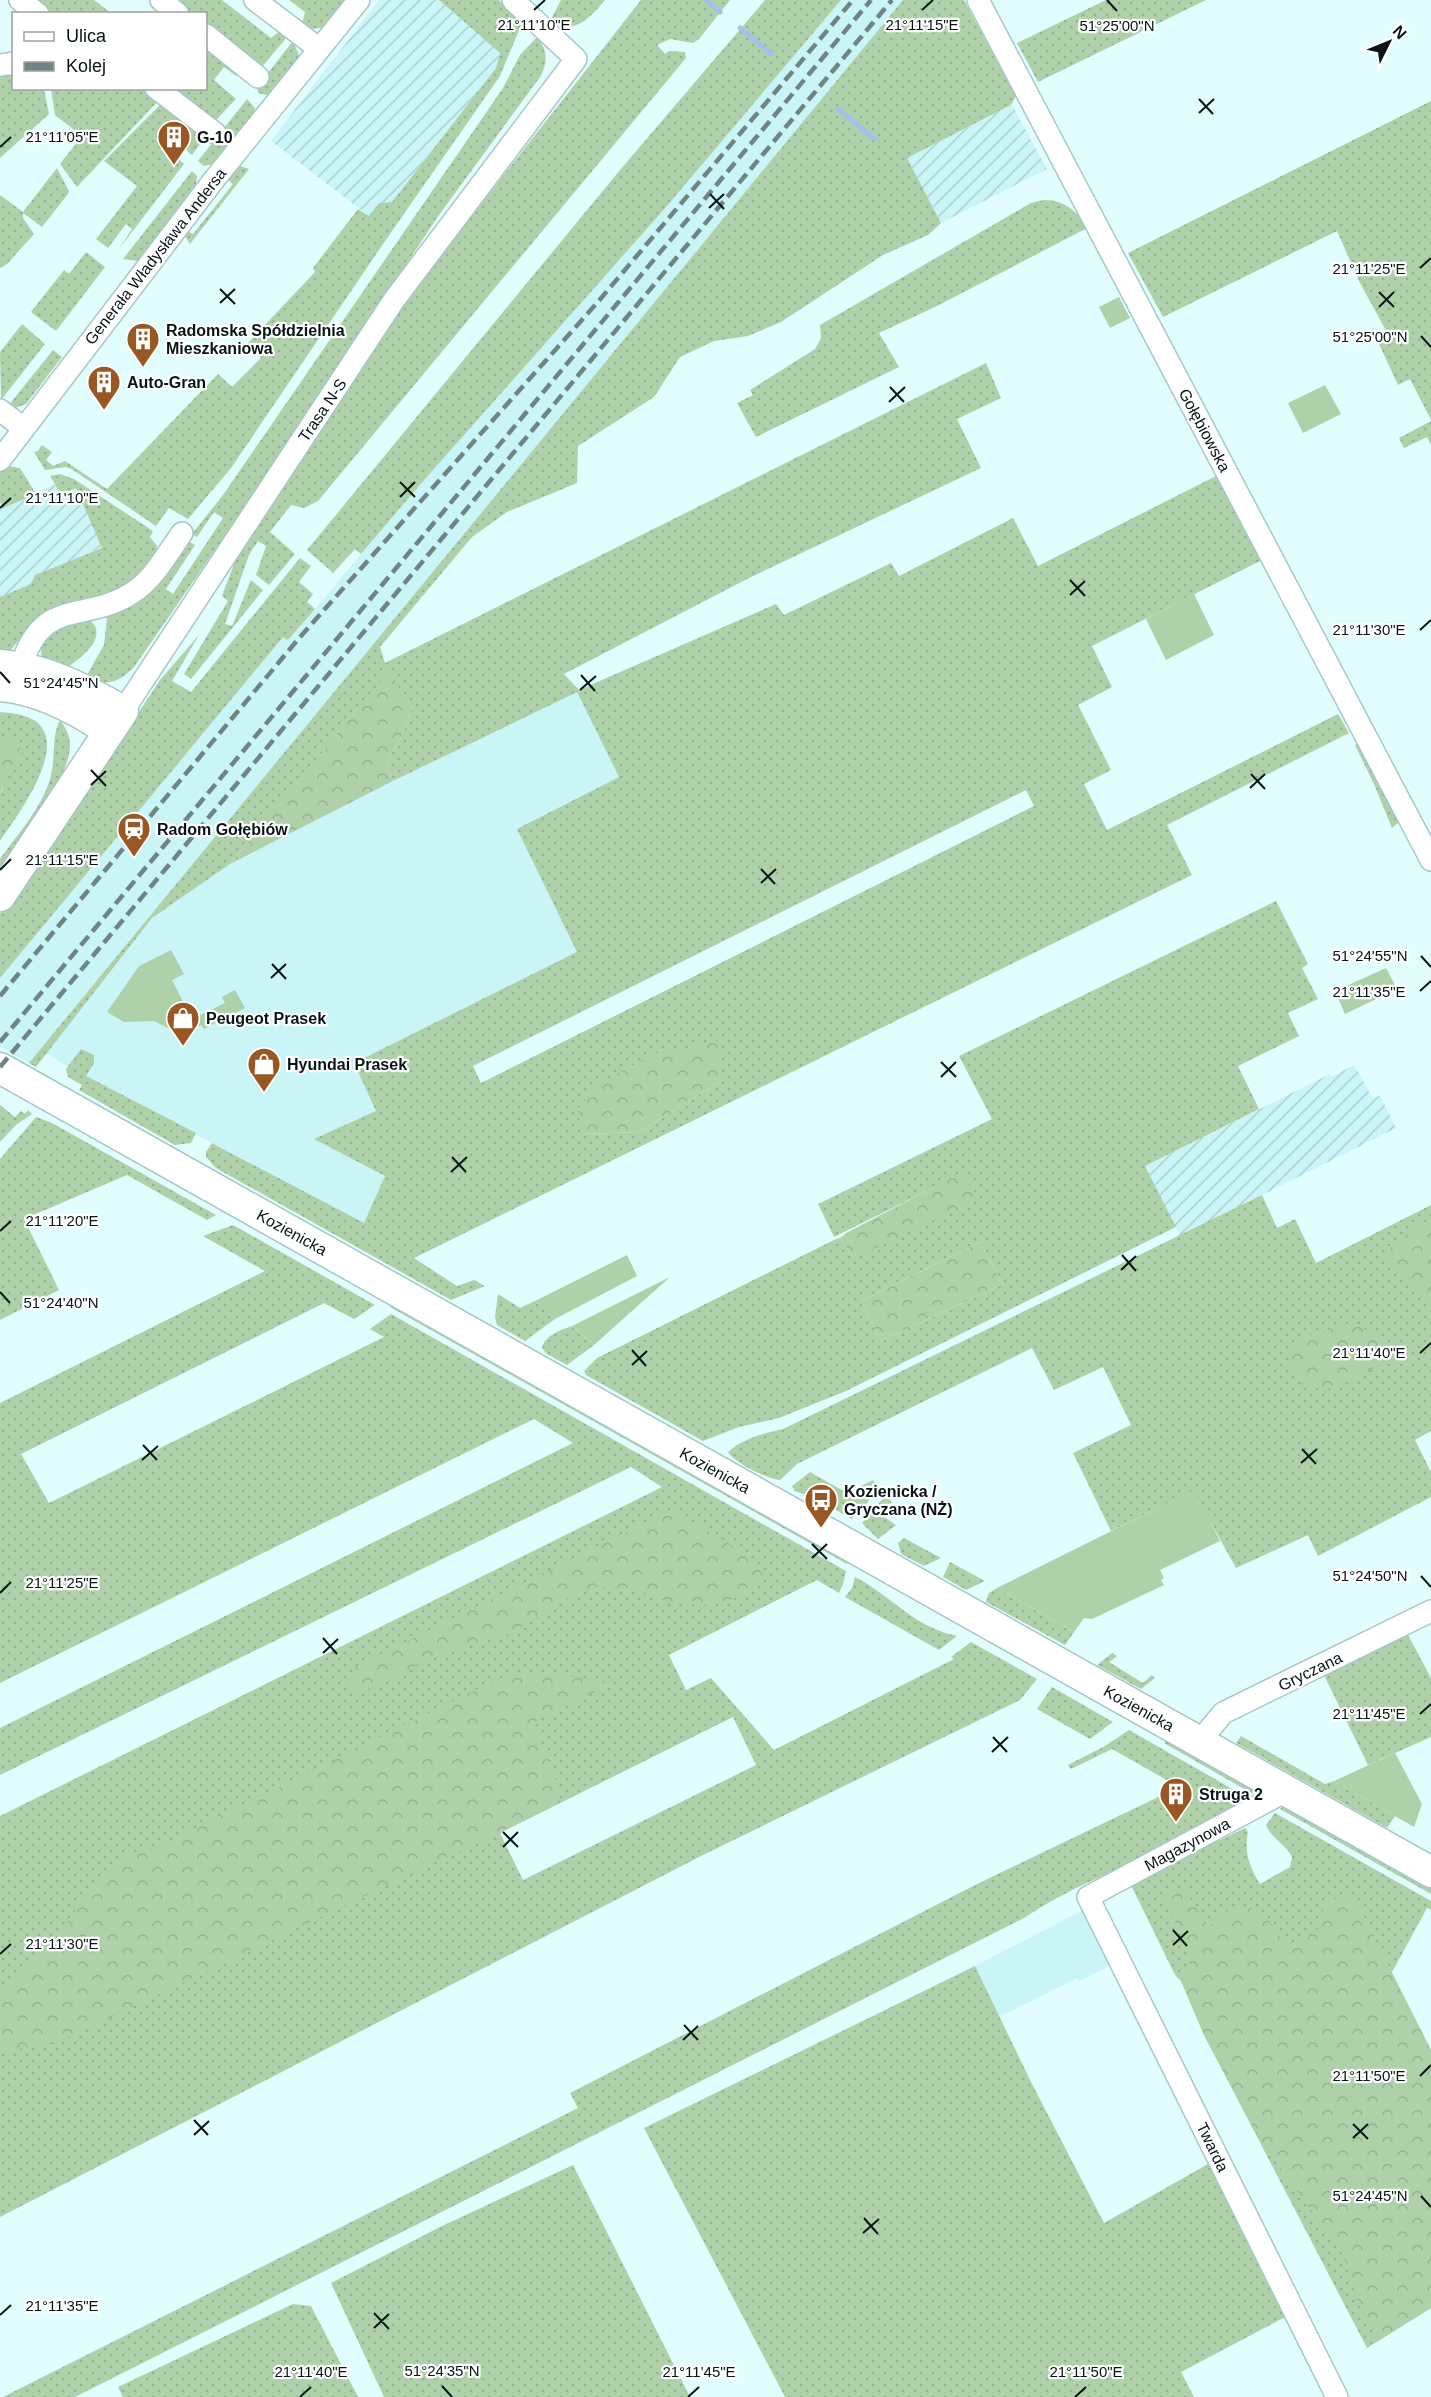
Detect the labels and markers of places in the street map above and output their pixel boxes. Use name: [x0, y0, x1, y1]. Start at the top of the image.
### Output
building icon: G-10: [156, 119, 192, 166]
place label: G-10: [197, 129, 233, 146]
building icon: Radomska Spółdzielnia Mieszkaniowa: [125, 321, 161, 368]
place label: Radomska Spółdzielnia Mieszkaniowa: [166, 322, 345, 357]
building icon: Auto-Gran: [86, 364, 122, 411]
place label: Auto-Gran: [127, 374, 206, 391]
station icon: Radom Gołębiów: [116, 811, 152, 858]
place label: Radom Gołębiów: [157, 821, 288, 838]
shop icon: Peugeot Prasek: [165, 1000, 201, 1047]
place label: Peugeot Prasek: [206, 1010, 326, 1027]
shop icon: Hyundai Prasek: [246, 1046, 282, 1093]
place label: Hyundai Prasek: [287, 1056, 407, 1073]
bus stop icon: Kozienicka / Gryczana (NŻ): [803, 1482, 839, 1529]
place label: Kozienicka / Gryczana (NŻ): [844, 1483, 952, 1518]
building icon: Struga 2: [1158, 1776, 1194, 1823]
place label: Struga 2: [1199, 1786, 1263, 1803]

